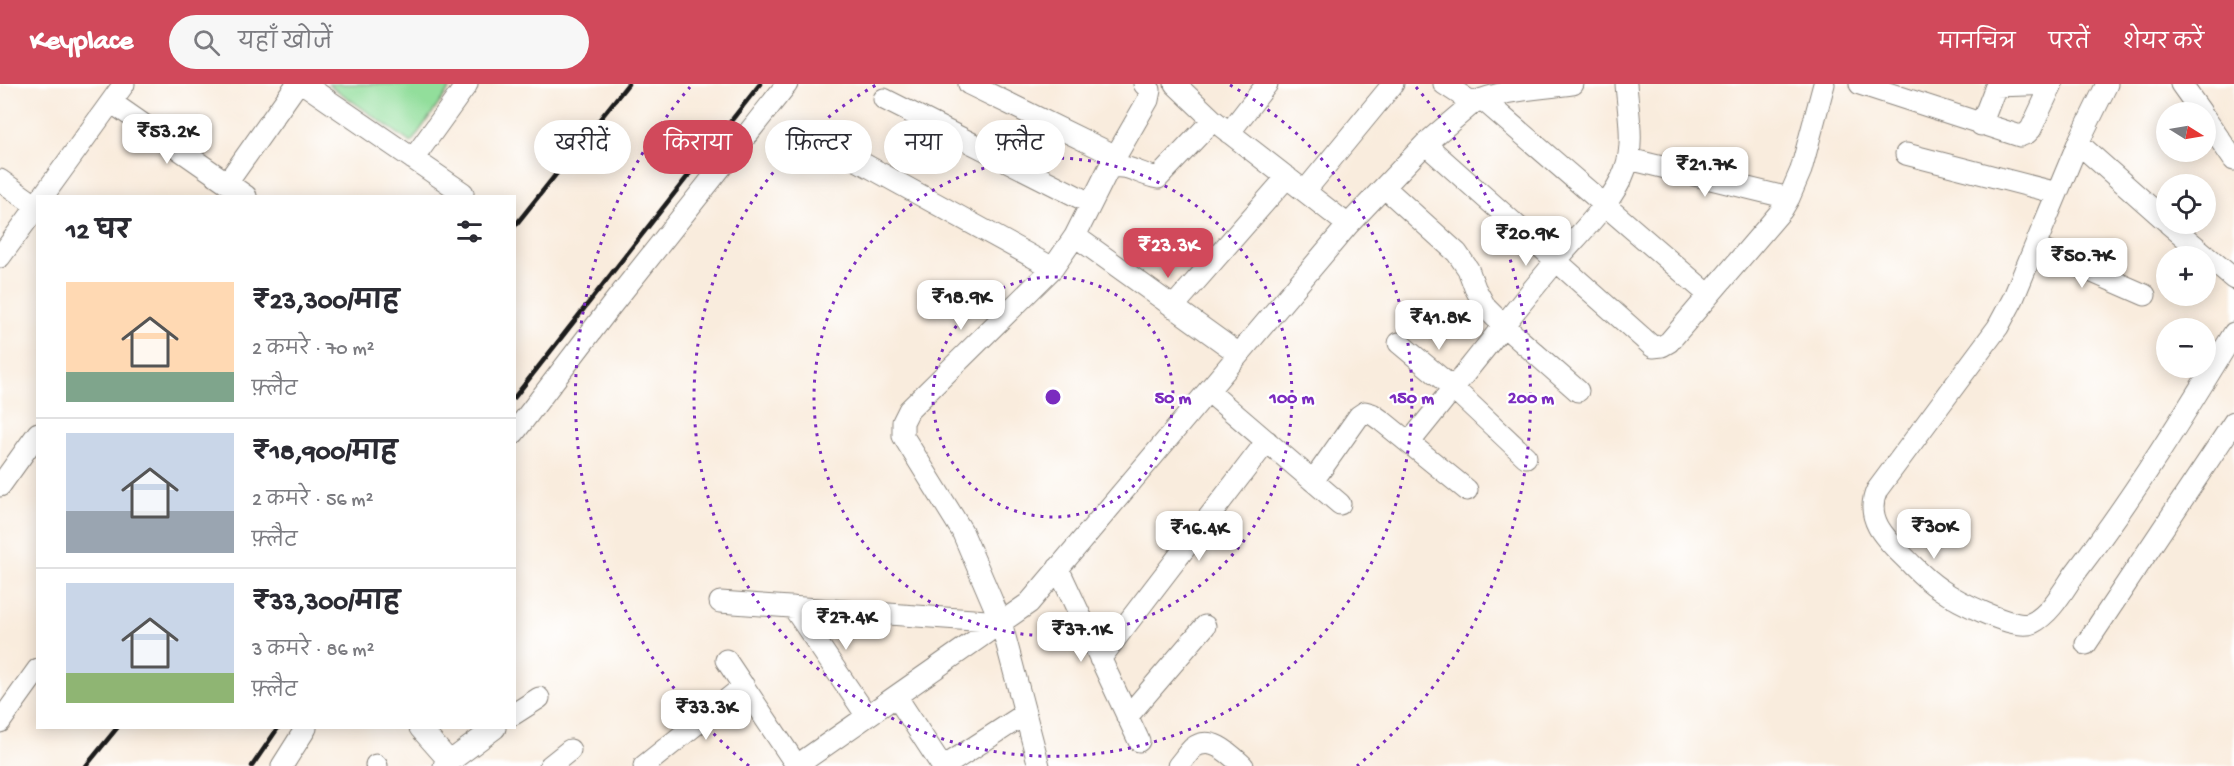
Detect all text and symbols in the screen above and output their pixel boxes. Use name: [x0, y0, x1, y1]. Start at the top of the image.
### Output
search box: [169, 15, 589, 69]
text: Keyplace: [30, 26, 133, 59]
icon: search: [190, 26, 223, 59]
text: यहाँ खोजें: [238, 31, 332, 57]
text: मानचित्र: [1938, 32, 2015, 57]
text: परतें: [2048, 32, 2090, 57]
text: शेयर करें: [2123, 32, 2204, 57]
north arrow: [2156, 102, 2216, 162]
map controls: [2156, 102, 2216, 378]
pin: ₹53.2K: [118, 114, 216, 165]
chip: खरीदें: [534, 120, 631, 174]
chip: किराया: [643, 120, 753, 174]
chip: फ़िल्टर: [765, 120, 872, 174]
chip: नया: [884, 120, 963, 174]
chip: फ़्लैट: [975, 120, 1065, 174]
text: ₹53.2K: [136, 122, 198, 145]
pin: ₹21.7K: [1656, 147, 1754, 198]
text: ₹21.7K: [1675, 155, 1735, 178]
button: locate: [2156, 174, 2216, 234]
icon: filters: [453, 215, 486, 248]
pin: ₹20.9K: [1477, 216, 1575, 267]
text: 12 घर: [66, 218, 130, 249]
text: ₹20.9K: [1495, 224, 1557, 247]
pin: ₹23.3K: [1119, 228, 1217, 279]
text: ₹23.3K: [1137, 236, 1199, 259]
pin: ₹50.7K: [2033, 238, 2131, 289]
text: ₹50.7K: [2050, 246, 2114, 269]
button: +: [2156, 246, 2216, 306]
pin: ₹18.9K: [912, 280, 1010, 331]
text: ₹23,300/माह: [252, 288, 399, 319]
text: ₹18.9K: [931, 288, 991, 311]
pin: ₹41.8K: [1390, 300, 1488, 351]
icon: home: [114, 306, 186, 378]
text: ₹41.8K: [1409, 308, 1469, 331]
button: −: [2156, 318, 2216, 378]
text: 2 कमरे · 70 m²: [252, 339, 375, 362]
text: फ़्लैट: [252, 380, 298, 403]
centre of rings: [1043, 387, 1063, 407]
text: 50 m: [1155, 389, 1192, 410]
text: 100 m: [1269, 389, 1315, 410]
text: 150 m: [1389, 389, 1434, 410]
text: 200 m: [1508, 389, 1554, 410]
text: ₹18,900/माह: [252, 439, 397, 470]
icon: home: [114, 457, 186, 529]
text: 2 कमरे · 56 m²: [252, 490, 373, 513]
pin: ₹30K: [1898, 509, 1970, 560]
pin: ₹16.4K: [1150, 511, 1248, 562]
text: ₹30K: [1911, 517, 1957, 540]
text: ₹16.4K: [1170, 519, 1228, 542]
text: फ़्लैट: [252, 531, 298, 554]
text: ₹33,300/माह: [252, 589, 400, 620]
pin: ₹27.4K: [797, 600, 895, 651]
icon: home: [114, 607, 186, 679]
text: ₹27.4K: [816, 608, 876, 631]
pin: ₹37.1K: [1032, 612, 1130, 663]
text: ₹37.1K: [1051, 620, 1111, 643]
text: 3 कमरे · 86 m²: [252, 640, 374, 663]
text: फ़्लैट: [252, 681, 298, 704]
pin: ₹33.3K: [657, 690, 755, 741]
text: ₹33.3K: [675, 698, 737, 721]

